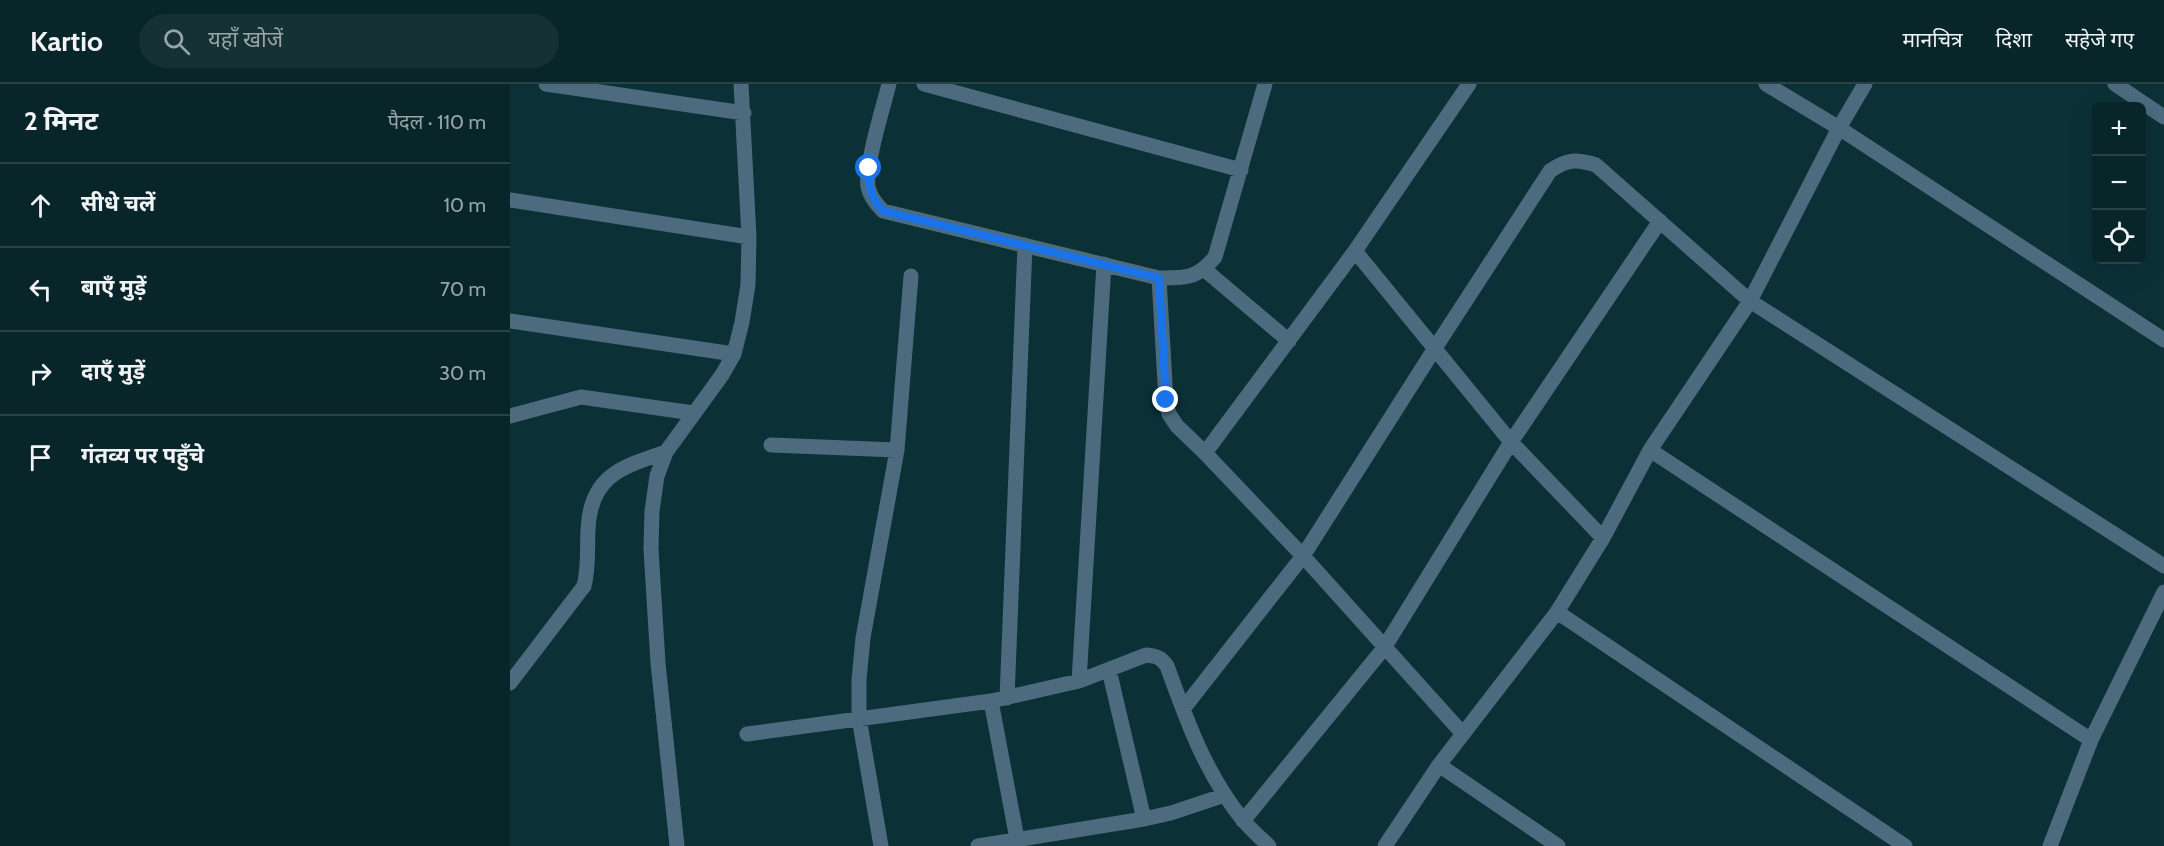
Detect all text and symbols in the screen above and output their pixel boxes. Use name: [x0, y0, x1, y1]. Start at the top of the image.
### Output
search box: [139, 14, 559, 68]
text: Kartio: [30, 24, 103, 58]
icon: search: [160, 25, 193, 58]
text: यहाँ खोजें: [208, 26, 283, 53]
text: मानचित्र: [1903, 27, 1963, 52]
text: दिशा: [1996, 27, 2032, 52]
text: सहेजे गए: [2065, 27, 2134, 52]
map controls: [2092, 102, 2146, 264]
button: +: [2092, 102, 2146, 156]
text: 2 मिनट: [24, 105, 98, 137]
text: पैदल · 110 m: [388, 110, 486, 134]
route start: [855, 154, 881, 180]
button: −: [2092, 156, 2146, 210]
icon: ahead: [24, 189, 57, 222]
text: सीधे चलें: [81, 190, 155, 217]
text: 10 m: [443, 193, 486, 217]
button: locate: [2092, 210, 2146, 264]
icon: left: [24, 273, 57, 306]
text: बाएँ मुड़ें: [81, 274, 146, 301]
text: 70 m: [440, 277, 486, 301]
icon: right: [24, 357, 57, 390]
text: दाएँ मुड़ें: [81, 358, 145, 385]
text: 30 m: [439, 361, 486, 385]
route end: [1152, 386, 1178, 412]
icon: arrive: [24, 441, 57, 474]
text: गंतव्य पर पहुँचे: [81, 442, 204, 469]

